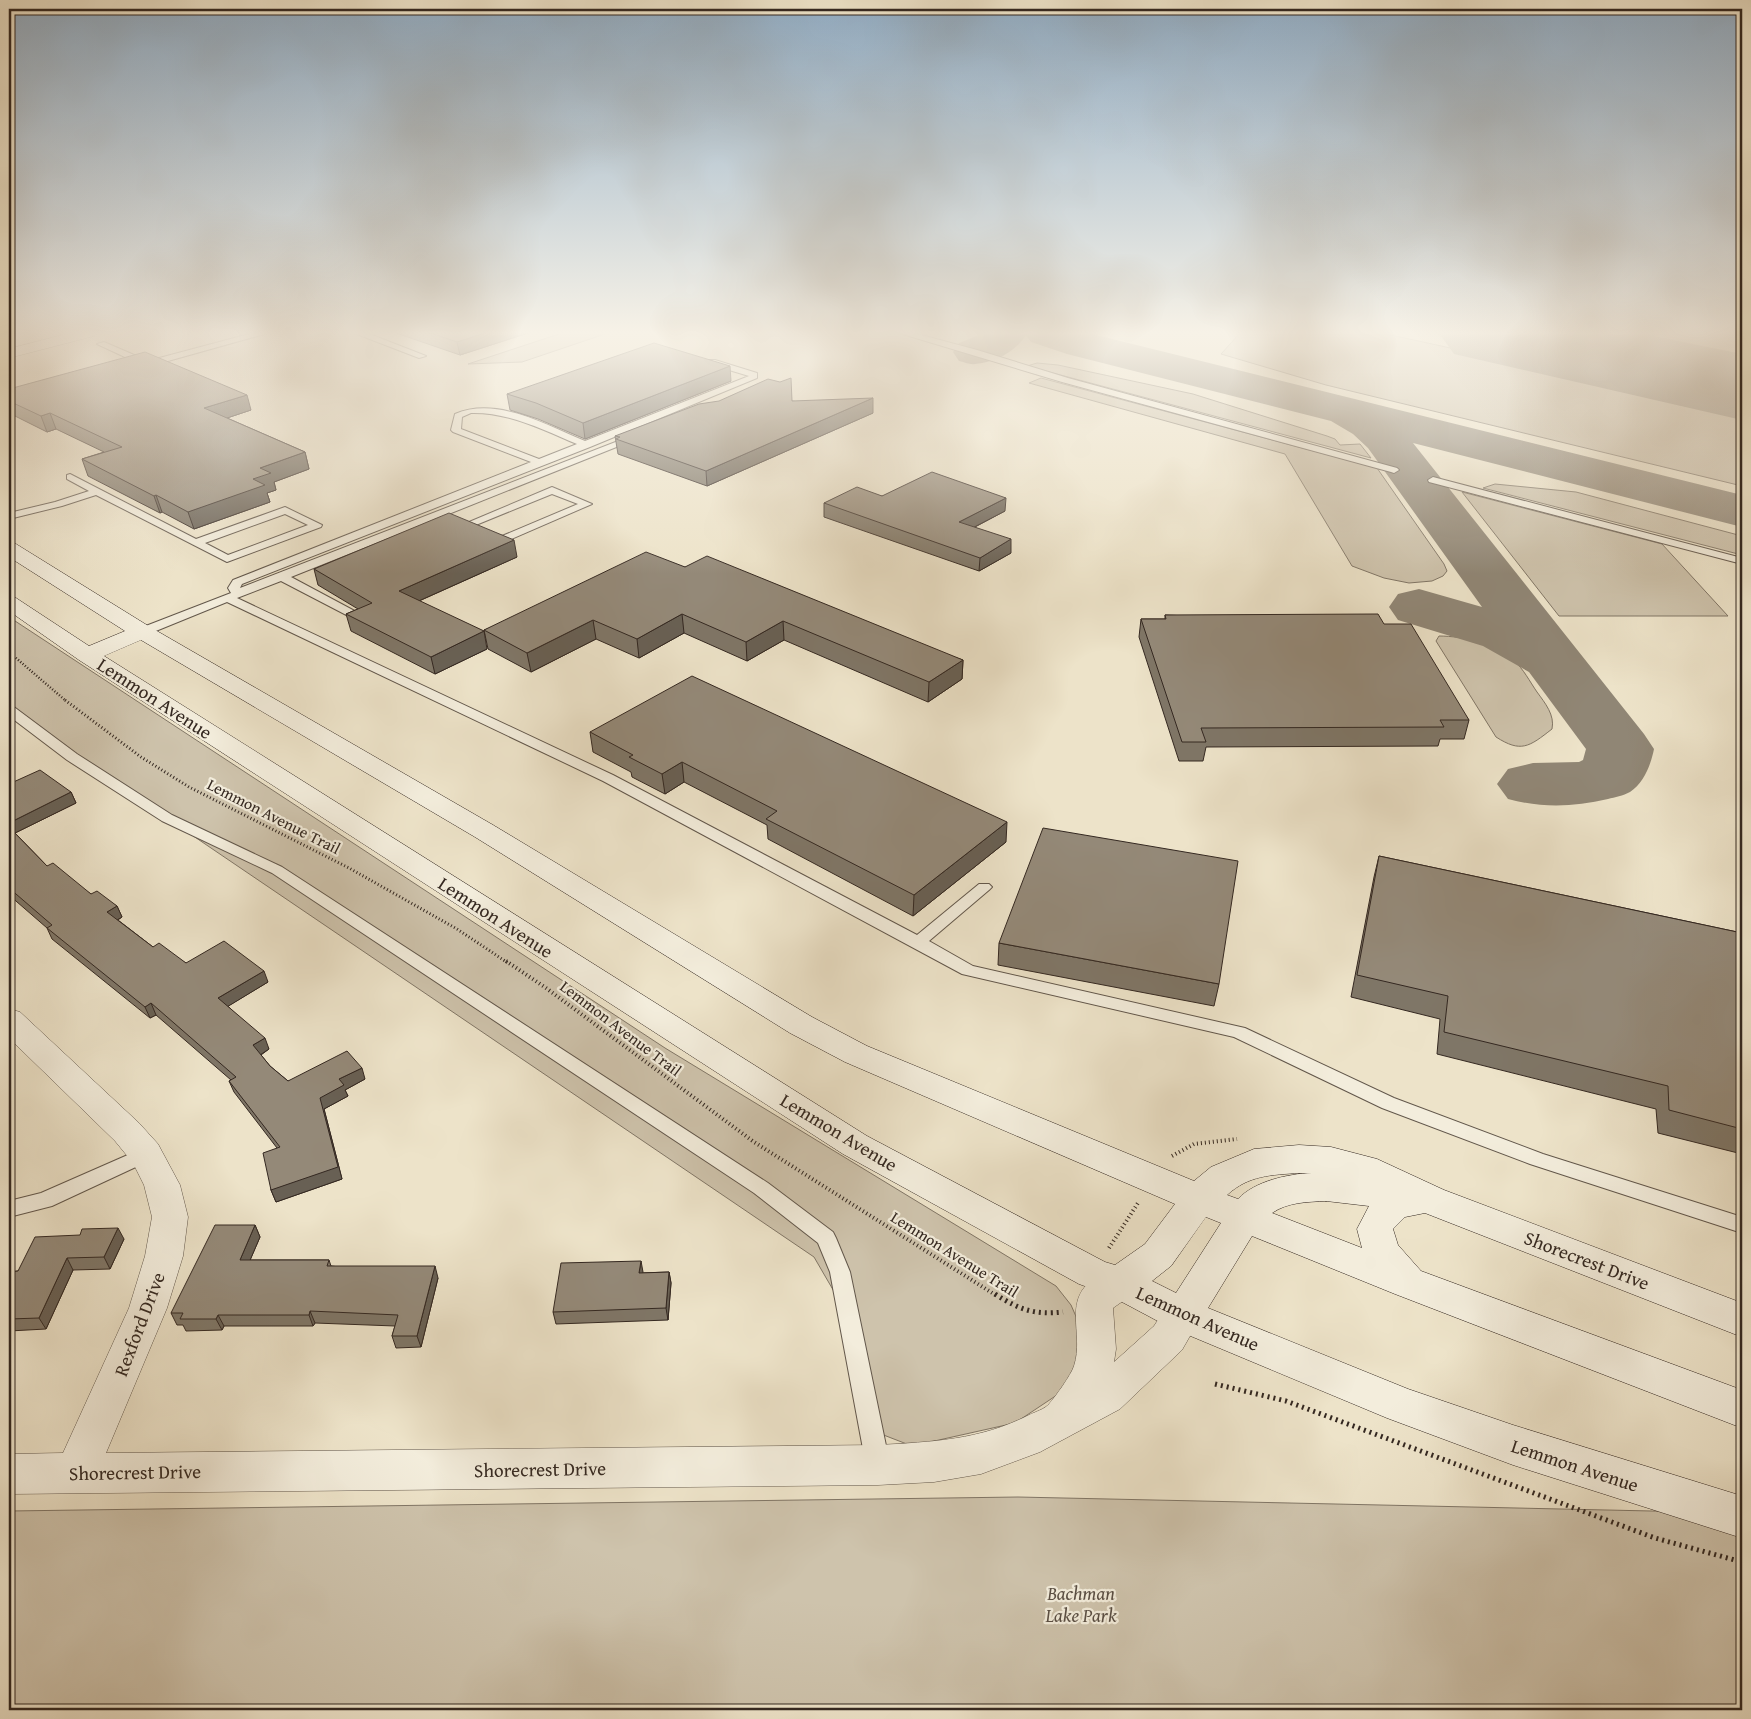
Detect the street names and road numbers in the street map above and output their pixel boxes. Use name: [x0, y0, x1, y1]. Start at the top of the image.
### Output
street label: Lemmon Avenue: [92, 650, 218, 746]
street label: Lemmon Avenue Trail: [203, 772, 345, 860]
street label: Lemmon Avenue: [433, 869, 559, 965]
street label: Lemmon Avenue Trail: [555, 974, 687, 1082]
street label: Lemmon Avenue: [775, 1086, 903, 1178]
street label: Lemmon Avenue Trail: [886, 1205, 1024, 1303]
street label: Shorecrest Drive: [1520, 1223, 1654, 1297]
street label: Rexford Drive: [106, 1268, 172, 1380]
street label: Lemmon Avenue: [1132, 1278, 1264, 1358]
street label: Lemmon Avenue: [1508, 1431, 1642, 1499]
street label: Shorecrest Drive: [474, 1454, 606, 1484]
street label: Shorecrest Drive: [69, 1457, 201, 1487]

